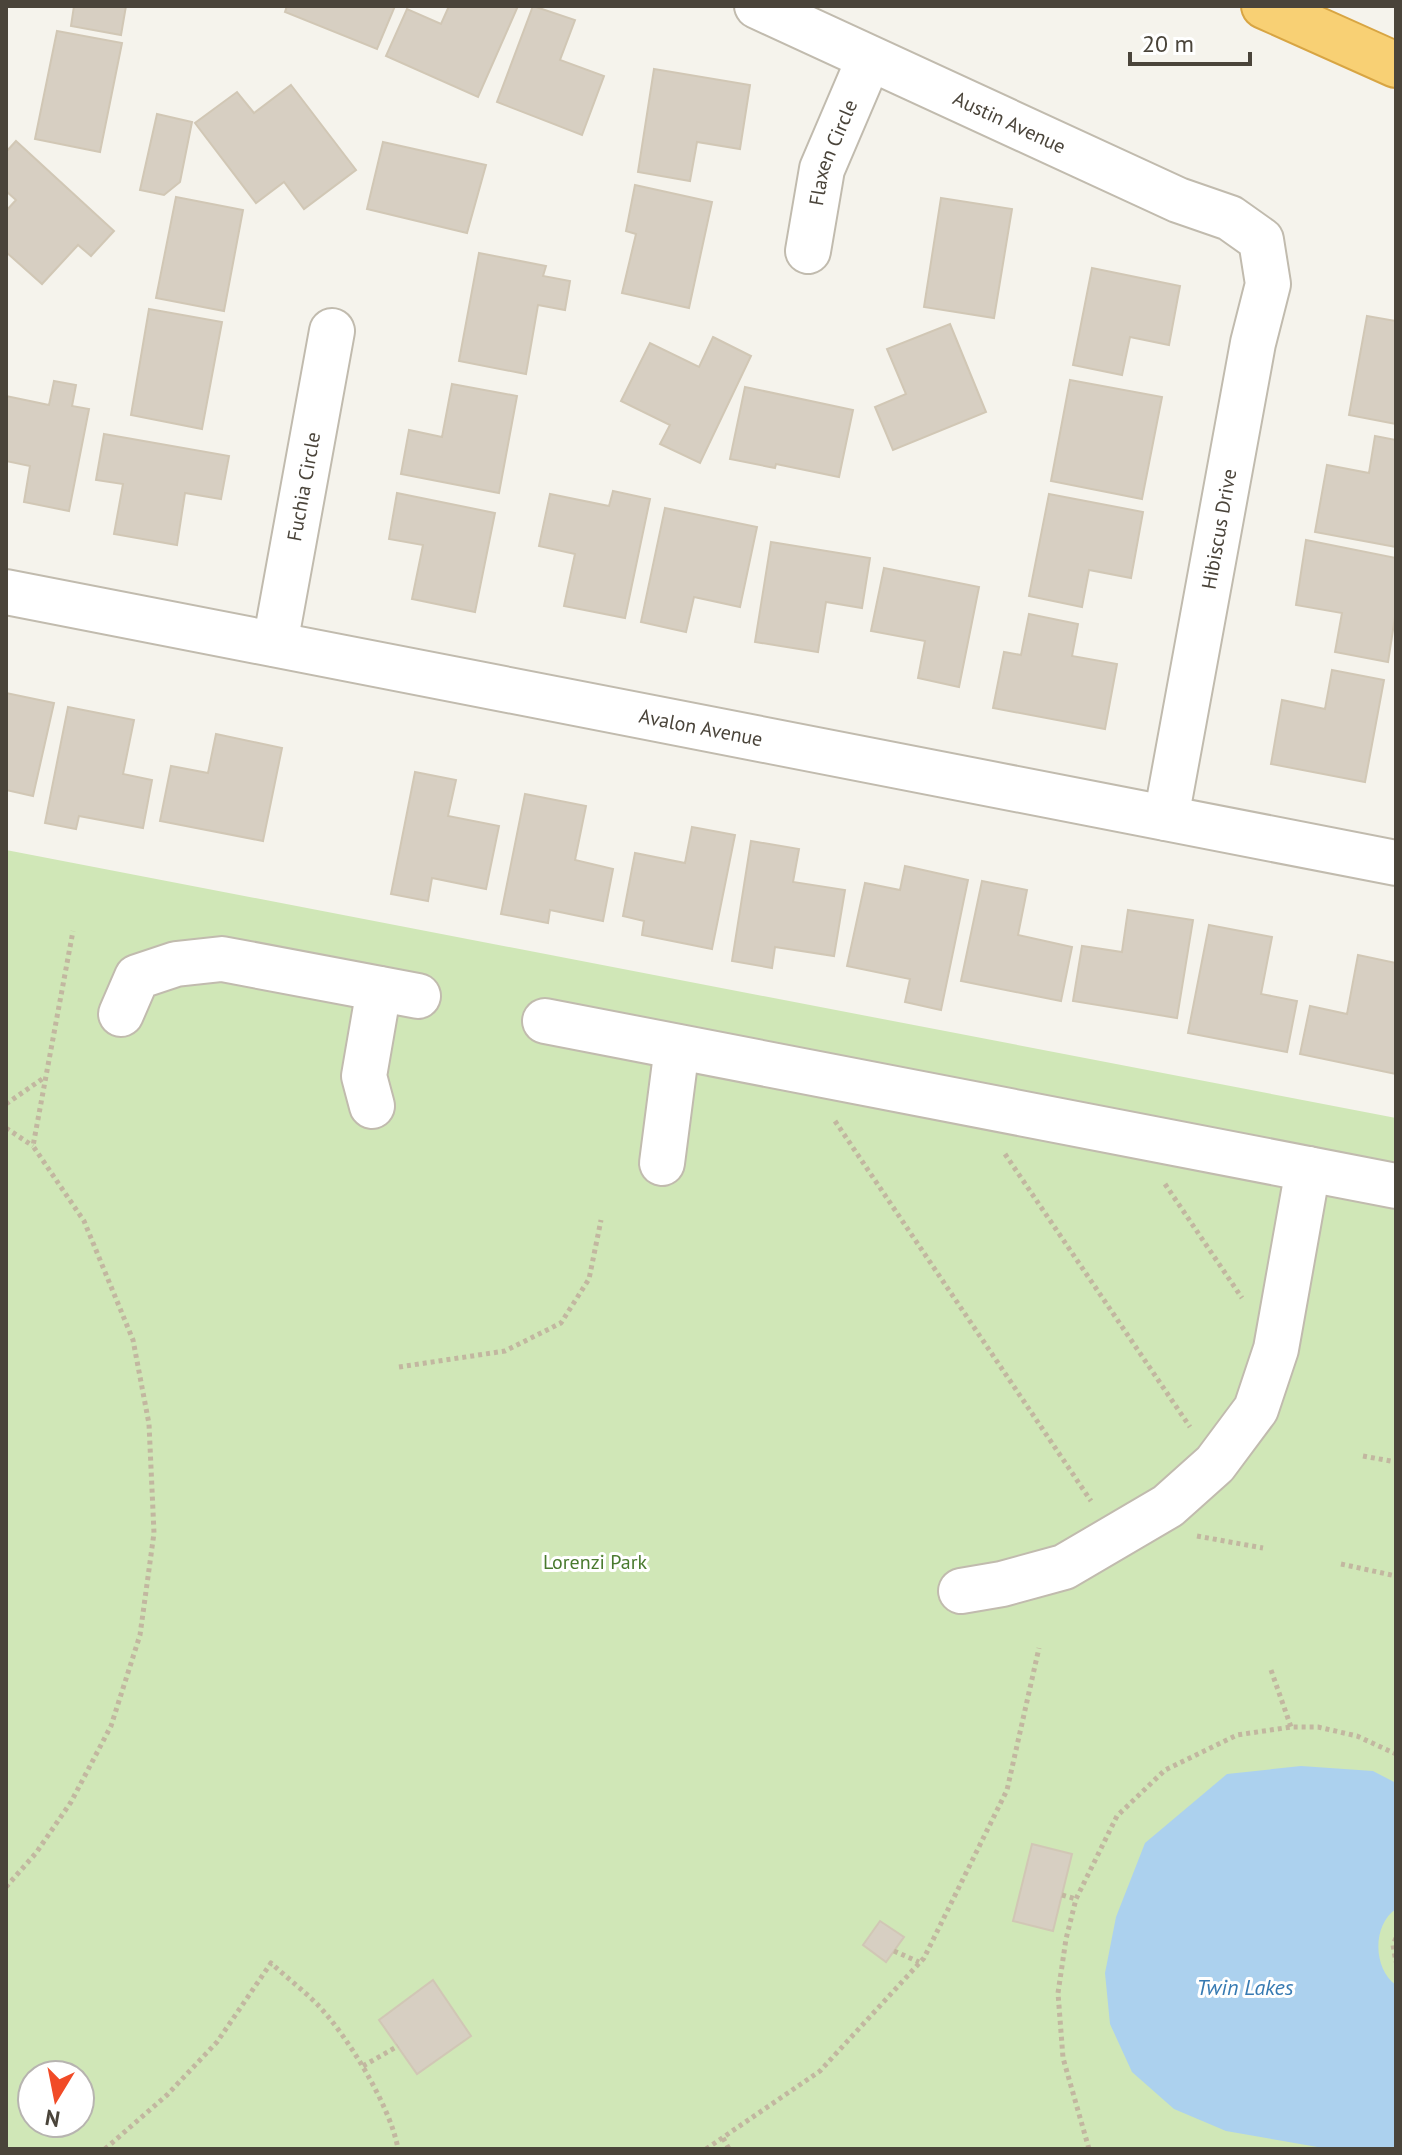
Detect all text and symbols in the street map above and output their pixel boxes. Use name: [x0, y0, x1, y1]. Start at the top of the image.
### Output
scale bar: [1130, 16, 1250, 66]
text: 20 m: [1142, 28, 1194, 59]
street label: Austin Avenue: [949, 85, 1070, 160]
street label: Flaxen Circle: [803, 96, 863, 207]
street label: Fuchia Circle: [281, 430, 326, 543]
street label: Hibiscus Drive: [1196, 467, 1242, 591]
street label: Avalon Avenue: [637, 703, 765, 752]
park label: Lorenzi Park: [543, 1549, 648, 1575]
water label: Twin Lakes: [1197, 1973, 1294, 2001]
north arrow: [16, 2059, 96, 2139]
text: N: [43, 2104, 62, 2134]

